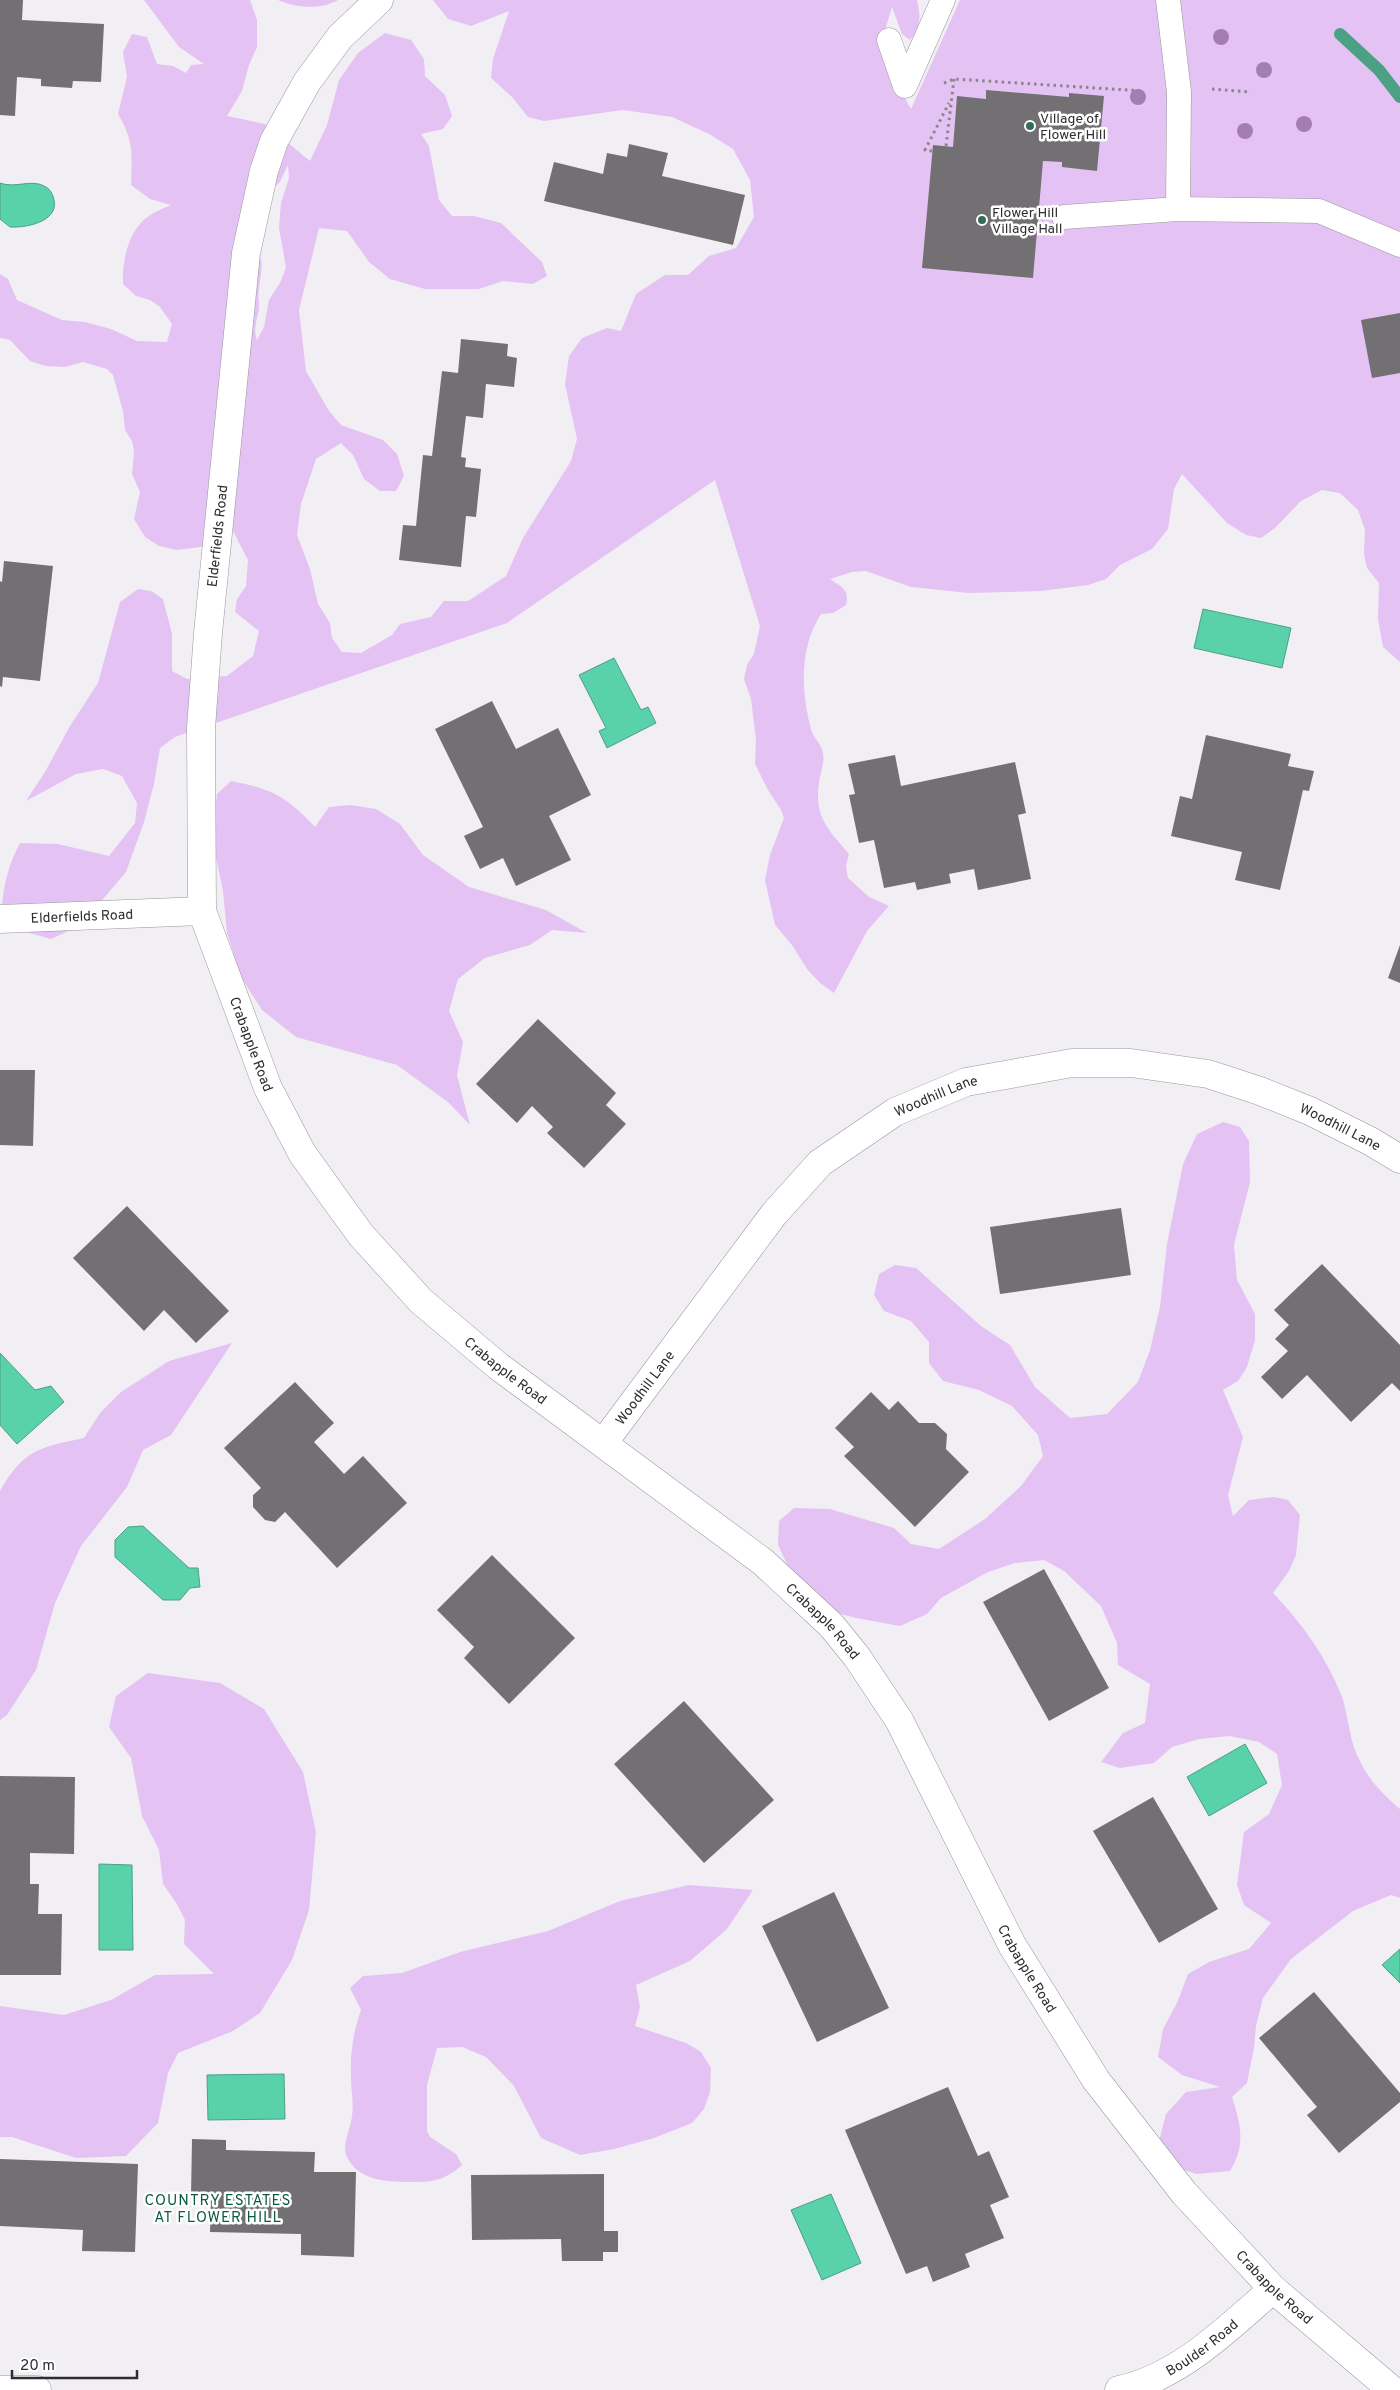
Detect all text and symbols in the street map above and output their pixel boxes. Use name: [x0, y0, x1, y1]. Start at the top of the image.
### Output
place label: Village of Flower Hill: [1040, 111, 1106, 144]
marker: Village of Flower Hill: [1024, 120, 1036, 132]
place label: Flower Hill Village Hall: [992, 205, 1062, 238]
marker: Flower Hill Village Hall: [976, 214, 988, 226]
street label: Elderfields Road: [205, 484, 232, 588]
street label: Elderfields Road: [30, 907, 134, 928]
street label: Crabapple Road: [225, 995, 276, 1094]
street label: Woodhill Lane: [892, 1073, 979, 1121]
street label: Woodhill Lane: [1297, 1101, 1383, 1155]
street label: Crabapple Road: [460, 1334, 549, 1409]
street label: Woodhill Lane: [613, 1348, 679, 1429]
street label: Crabapple Road: [781, 1580, 863, 1664]
street label: Crabapple Road: [993, 1922, 1059, 2016]
district label: COUNTRY ESTATES AT FLOWER HILL: [145, 2192, 291, 2228]
street label: Crabapple Road: [1231, 2247, 1315, 2329]
street label: Boulder Road: [1163, 2316, 1242, 2381]
scale bar: [12, 2348, 138, 2380]
text: 20 m: [20, 2357, 55, 2376]

